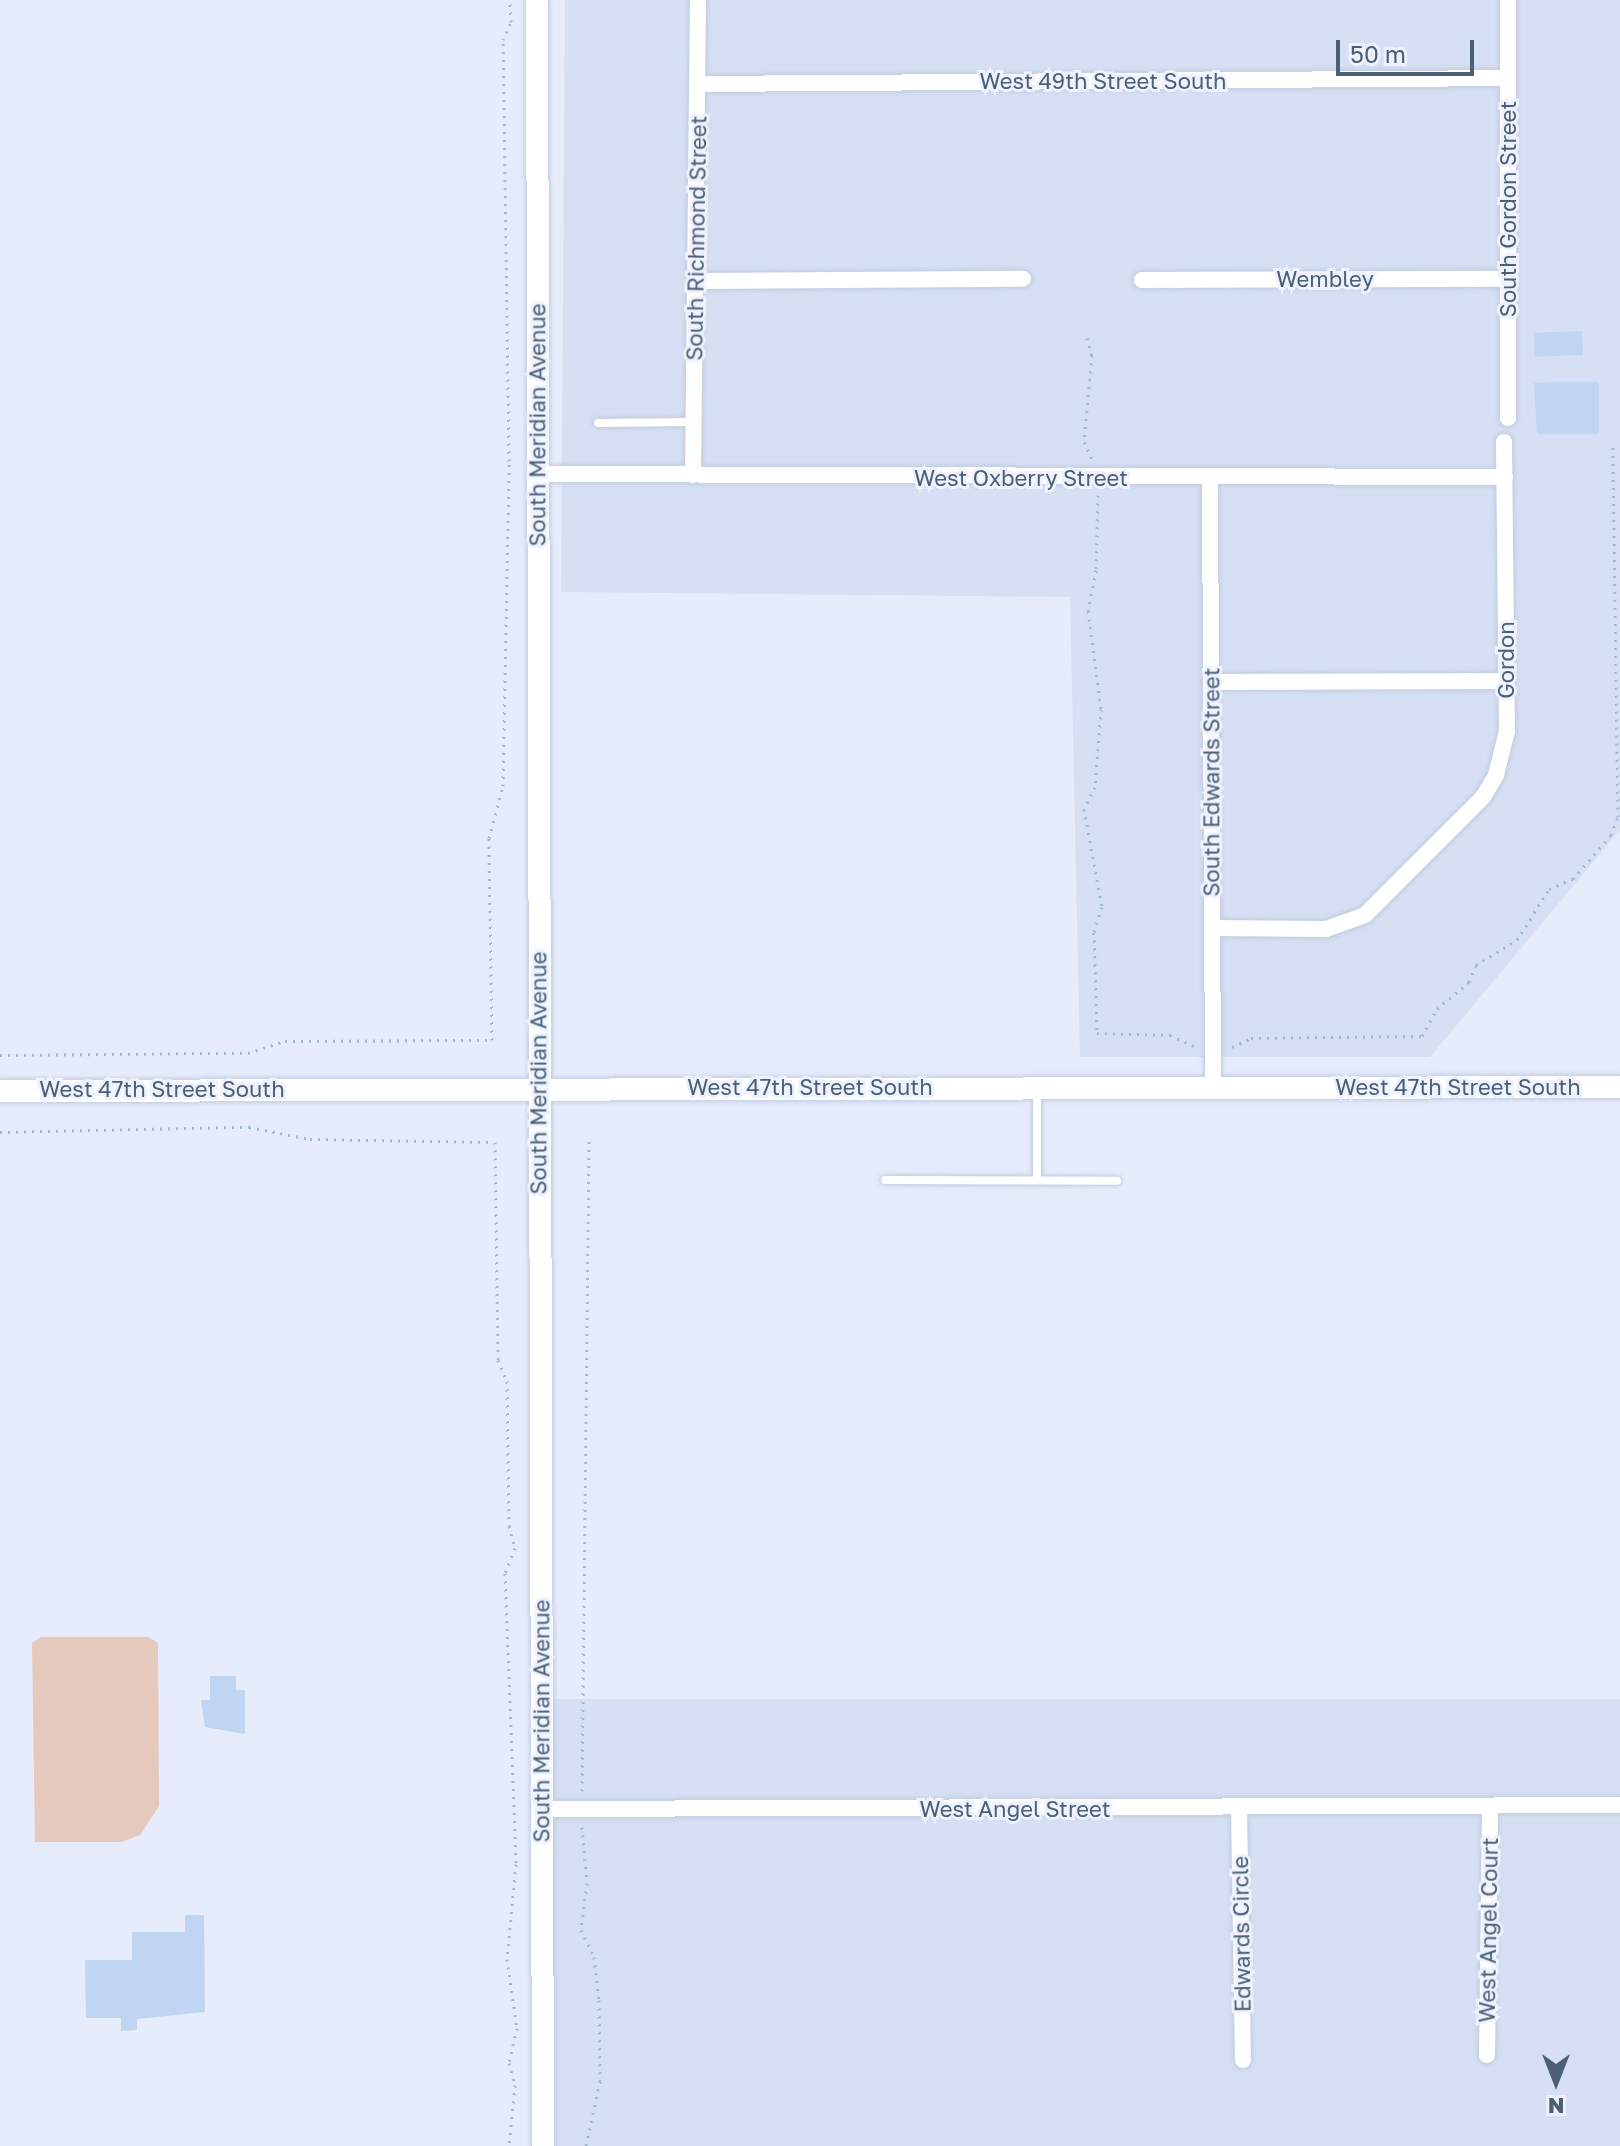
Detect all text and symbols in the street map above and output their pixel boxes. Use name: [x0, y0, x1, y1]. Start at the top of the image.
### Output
scale bar: [1340, 24, 1478, 74]
text: 50 m: [1350, 39, 1406, 68]
street label: West 49th Street South: [979, 68, 1227, 94]
street label: South Gordon Street: [1495, 101, 1521, 317]
street label: South Richmond Street: [681, 115, 711, 361]
street label: Wembley: [1276, 266, 1374, 292]
street label: South Meridian Avenue: [524, 303, 550, 547]
street label: West Oxberry Street: [914, 465, 1128, 491]
street label: Gordon: [1493, 621, 1519, 699]
street label: South Edwards Street: [1198, 667, 1224, 897]
street label: South Meridian Avenue: [525, 951, 551, 1195]
street label: West 47th Street South: [687, 1074, 933, 1100]
street label: West 47th Street South: [1335, 1074, 1581, 1100]
street label: West 47th Street South: [39, 1076, 285, 1102]
street label: South Meridian Avenue: [528, 1599, 554, 1843]
street label: West Angel Street: [919, 1796, 1111, 1822]
street label: West Angel Court: [1473, 1837, 1503, 2023]
street label: Edwards Circle: [1226, 1856, 1256, 2012]
north arrow: [1516, 2042, 1596, 2122]
text: N: [1548, 2093, 1564, 2120]

